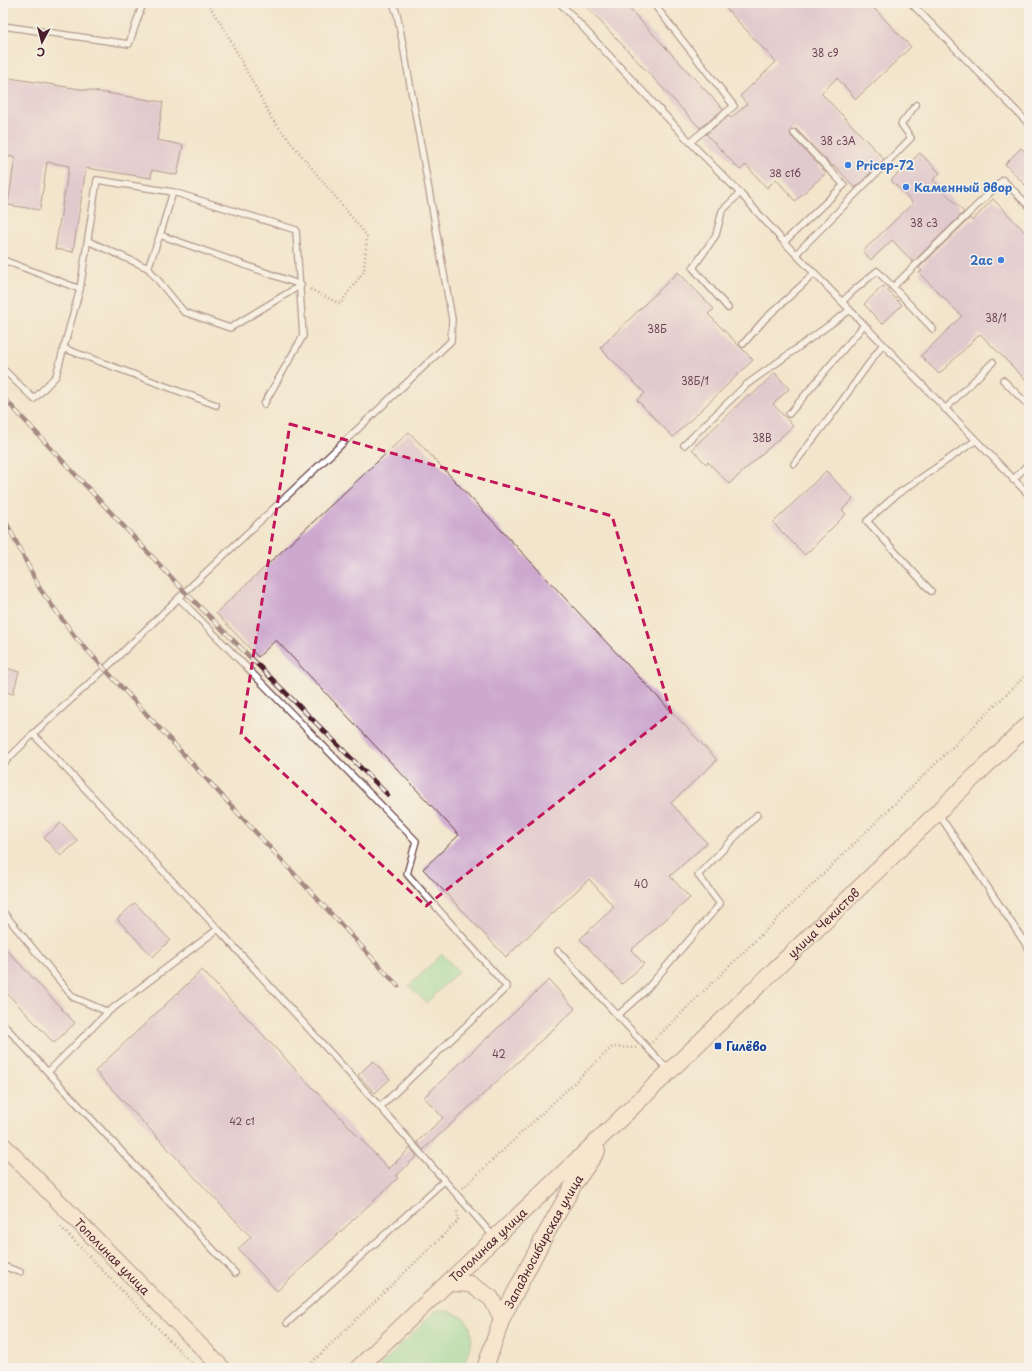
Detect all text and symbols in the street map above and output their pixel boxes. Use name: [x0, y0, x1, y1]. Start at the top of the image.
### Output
north arrow: [22, 22, 62, 62]
text: С: [36, 43, 46, 61]
house number: 38 с9: [811, 45, 839, 60]
house number: 38 с3А: [820, 133, 856, 148]
place label: Pricep-72: [856, 156, 915, 174]
marker: Pricep-72: [843, 160, 853, 170]
house number: 38 c16: [769, 165, 801, 180]
place label: Каменный двор: [914, 178, 1013, 196]
marker: Каменный двор: [901, 182, 911, 192]
house number: 38 с3: [910, 215, 938, 230]
place label: 2ас: [970, 251, 993, 269]
marker: 2ас: [996, 255, 1006, 265]
house number: 38/1: [985, 310, 1007, 325]
house number: 38Б: [647, 321, 667, 336]
house number: 38Б/1: [681, 373, 709, 388]
house number: 38В: [752, 430, 772, 445]
house number: 40: [634, 876, 648, 891]
street label: улица Чекистов: [783, 884, 863, 962]
place label: Гилёво: [726, 1037, 767, 1055]
marker: Гилёво: [713, 1041, 723, 1051]
house number: 42: [492, 1046, 506, 1061]
house number: 42 c1: [229, 1113, 255, 1128]
street label: Западносибирская улица: [500, 1170, 587, 1311]
street label: Тополиная улица: [445, 1203, 531, 1286]
street label: Тополиная улица: [70, 1214, 155, 1299]

